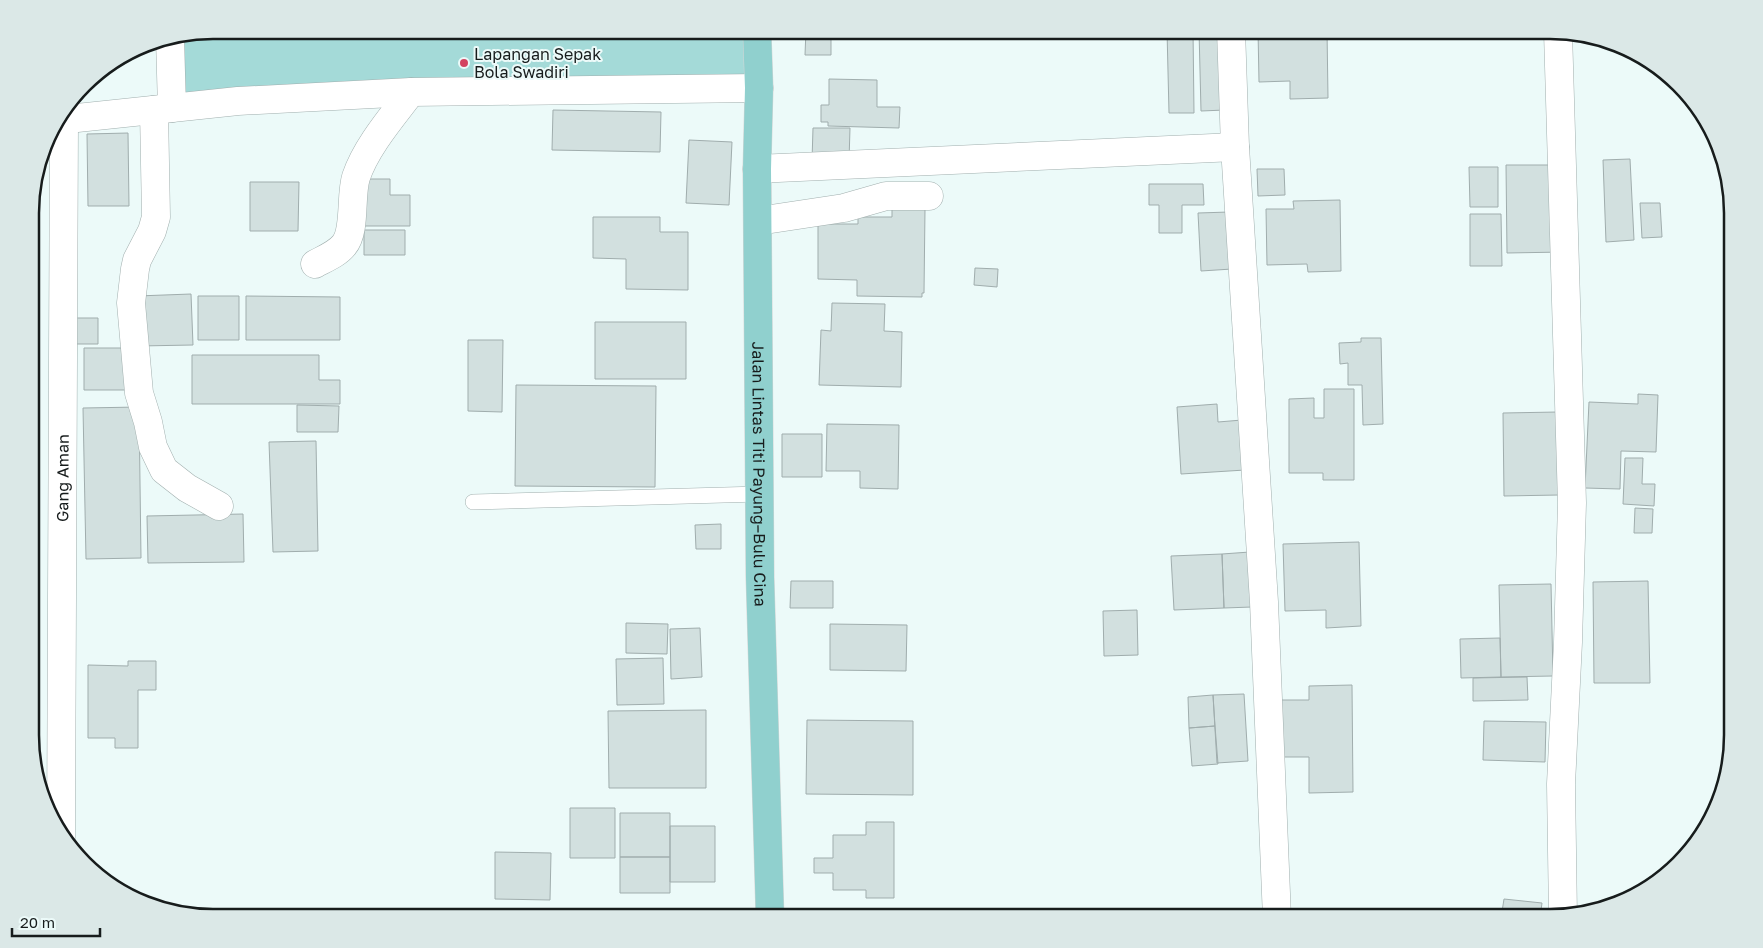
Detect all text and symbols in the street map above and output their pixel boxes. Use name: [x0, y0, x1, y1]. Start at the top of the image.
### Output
place label: Lapangan Sepak Bola Swadiri: [474, 44, 601, 82]
marker: Lapangan Sepak Bola Swadiri: [458, 57, 470, 69]
street label: Jalan Lintas Titi Payung–Bulu Cina: [748, 341, 771, 607]
street label: Gang Aman: [52, 434, 73, 522]
scale bar: [12, 906, 100, 938]
text: 20 m: [20, 913, 55, 931]

